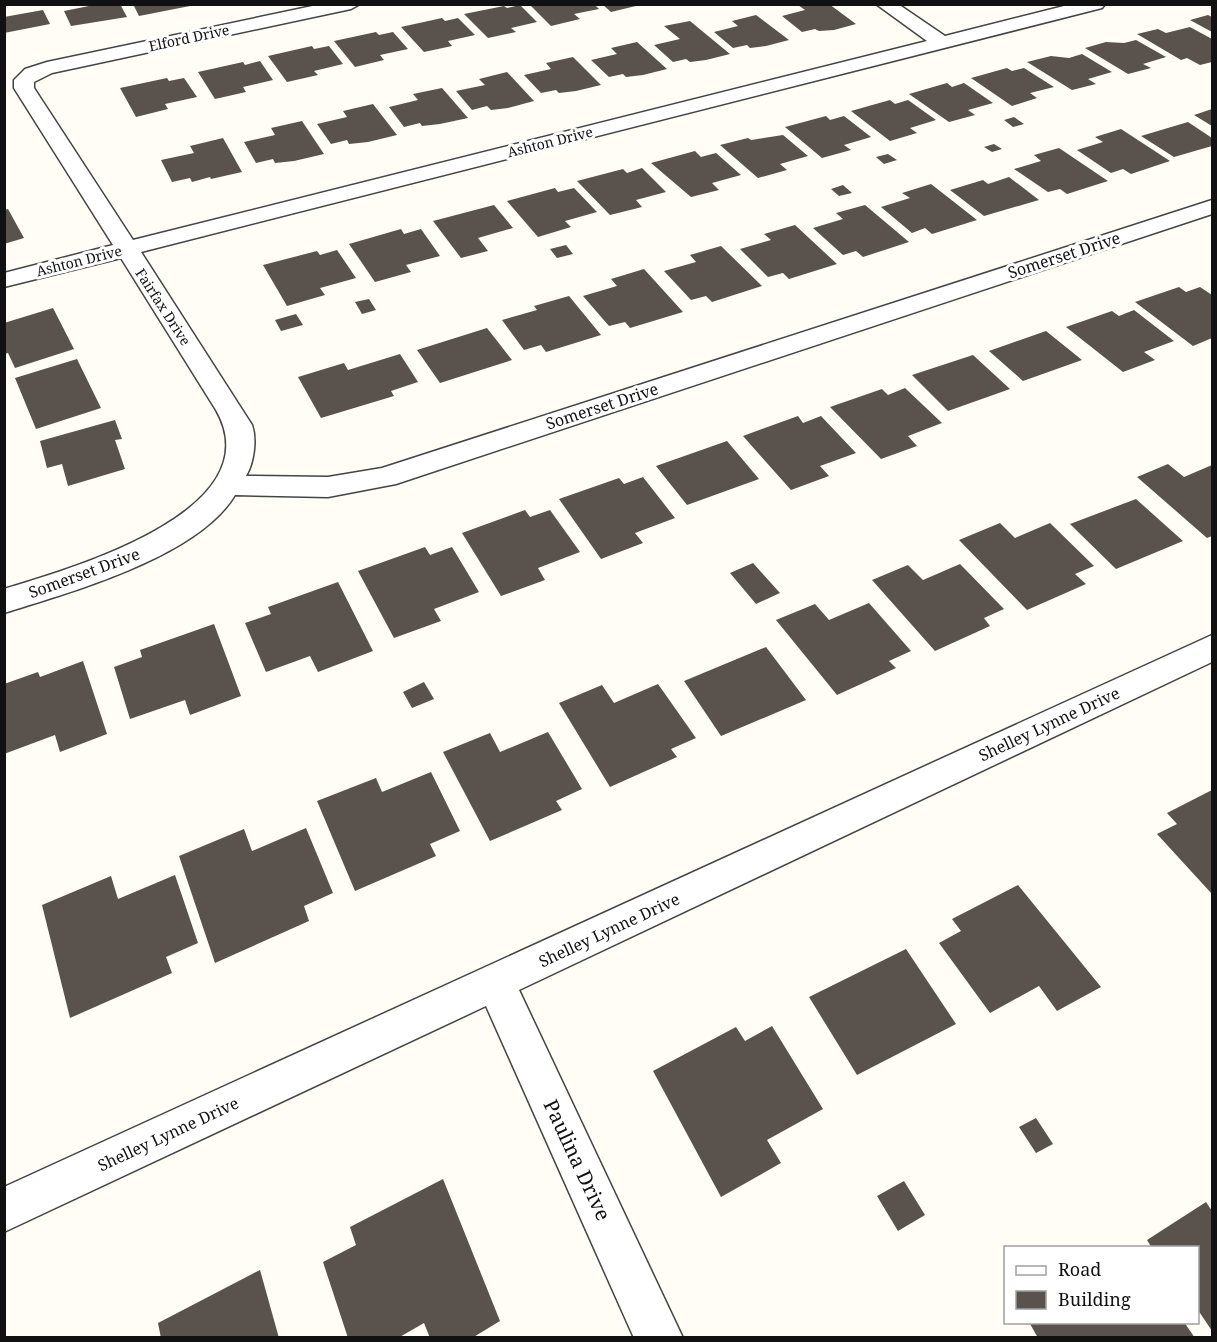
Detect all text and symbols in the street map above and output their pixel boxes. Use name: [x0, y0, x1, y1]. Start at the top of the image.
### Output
street label: Elford Drive: [147, 20, 231, 55]
street label: Ashton Drive: [505, 122, 595, 161]
street label: Somerset Drive: [1005, 226, 1123, 284]
street label: Ashton Drive: [34, 241, 124, 280]
street label: Fairfax Drive: [131, 265, 195, 349]
street label: Somerset Drive: [543, 377, 661, 435]
street label: Somerset Drive: [25, 543, 143, 603]
street label: Shelley Lynne Drive: [975, 682, 1123, 766]
street label: Shelley Lynne Drive: [535, 888, 683, 972]
street label: Shelley Lynne Drive: [94, 1092, 242, 1176]
street label: Paulina Drive: [538, 1095, 617, 1225]
legend: [1004, 1246, 1199, 1324]
text: Road: [1058, 1257, 1101, 1281]
text: Building: [1058, 1287, 1131, 1311]

